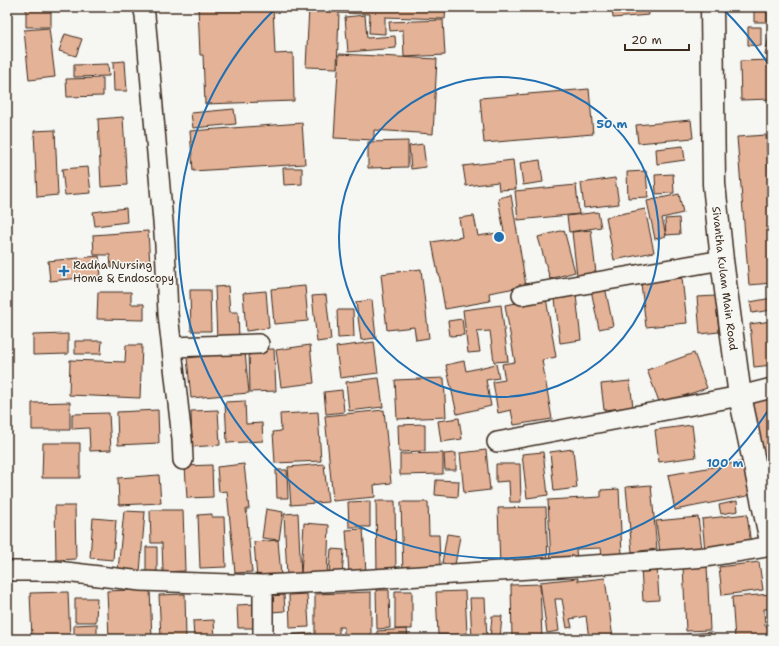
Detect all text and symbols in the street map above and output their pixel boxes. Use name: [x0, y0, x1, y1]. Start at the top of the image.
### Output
scale bar: [625, 26, 689, 52]
text: 20 m: [631, 32, 662, 48]
text: 50 m: [597, 116, 628, 132]
street label: Sivantha Kulam Main Road: [709, 206, 741, 351]
centre of rings: [492, 230, 506, 244]
place label: Radha Nursing Home & Endoscopy: [73, 258, 174, 286]
marker: Radha Nursing Home & Endoscopy: [58, 265, 70, 277]
text: 100 m: [707, 455, 744, 471]

